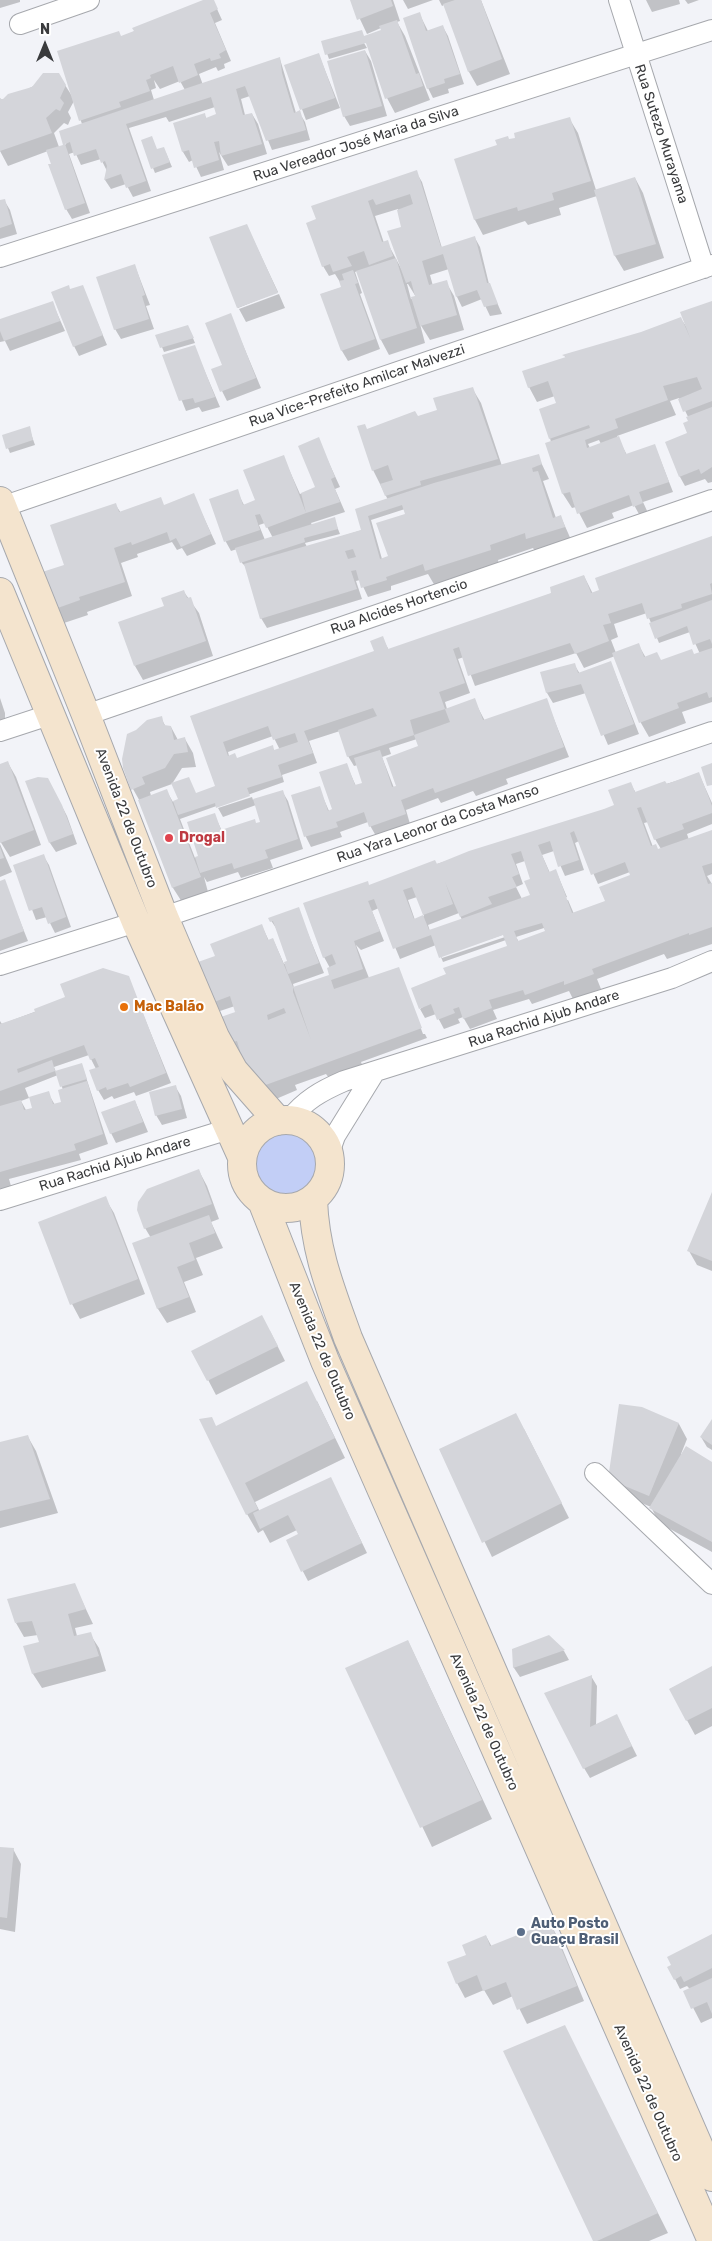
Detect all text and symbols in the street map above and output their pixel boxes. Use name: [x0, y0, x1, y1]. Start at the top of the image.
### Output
north arrow: [20, 20, 70, 70]
text: N: [40, 21, 50, 38]
street label: Rua Sutezo Murayama: [631, 62, 691, 206]
street label: Rua Vereador José Maria da Silva: [251, 103, 461, 185]
street label: Rua Vice-Prefeito Amilcar Malvezzi: [247, 341, 467, 431]
street label: Rua Alcides Hortencio: [328, 576, 470, 638]
street label: Avenida 22 de Outubro: [92, 746, 160, 890]
street label: Rua Yara Leonor da Costa Manso: [335, 781, 541, 867]
place label: Drogal: [179, 830, 225, 846]
marker: Drogal: [163, 832, 175, 844]
street label: Rua Rachid Ajub Andare: [466, 987, 622, 1051]
place label: Mac Balão: [134, 999, 204, 1015]
marker: Mac Balão: [118, 1001, 130, 1013]
street label: Rua Rachid Ajub Andare: [37, 1133, 193, 1195]
street label: Avenida 22 de Outubro: [285, 1279, 359, 1423]
street label: Avenida 22 de Outubro: [446, 1651, 522, 1793]
place label: Auto Posto Guaçu Brasil: [531, 1916, 619, 1948]
marker: Auto Posto Guaçu Brasil: [515, 1926, 527, 1938]
street label: Avenida 22 de Outubro: [610, 2022, 686, 2164]

